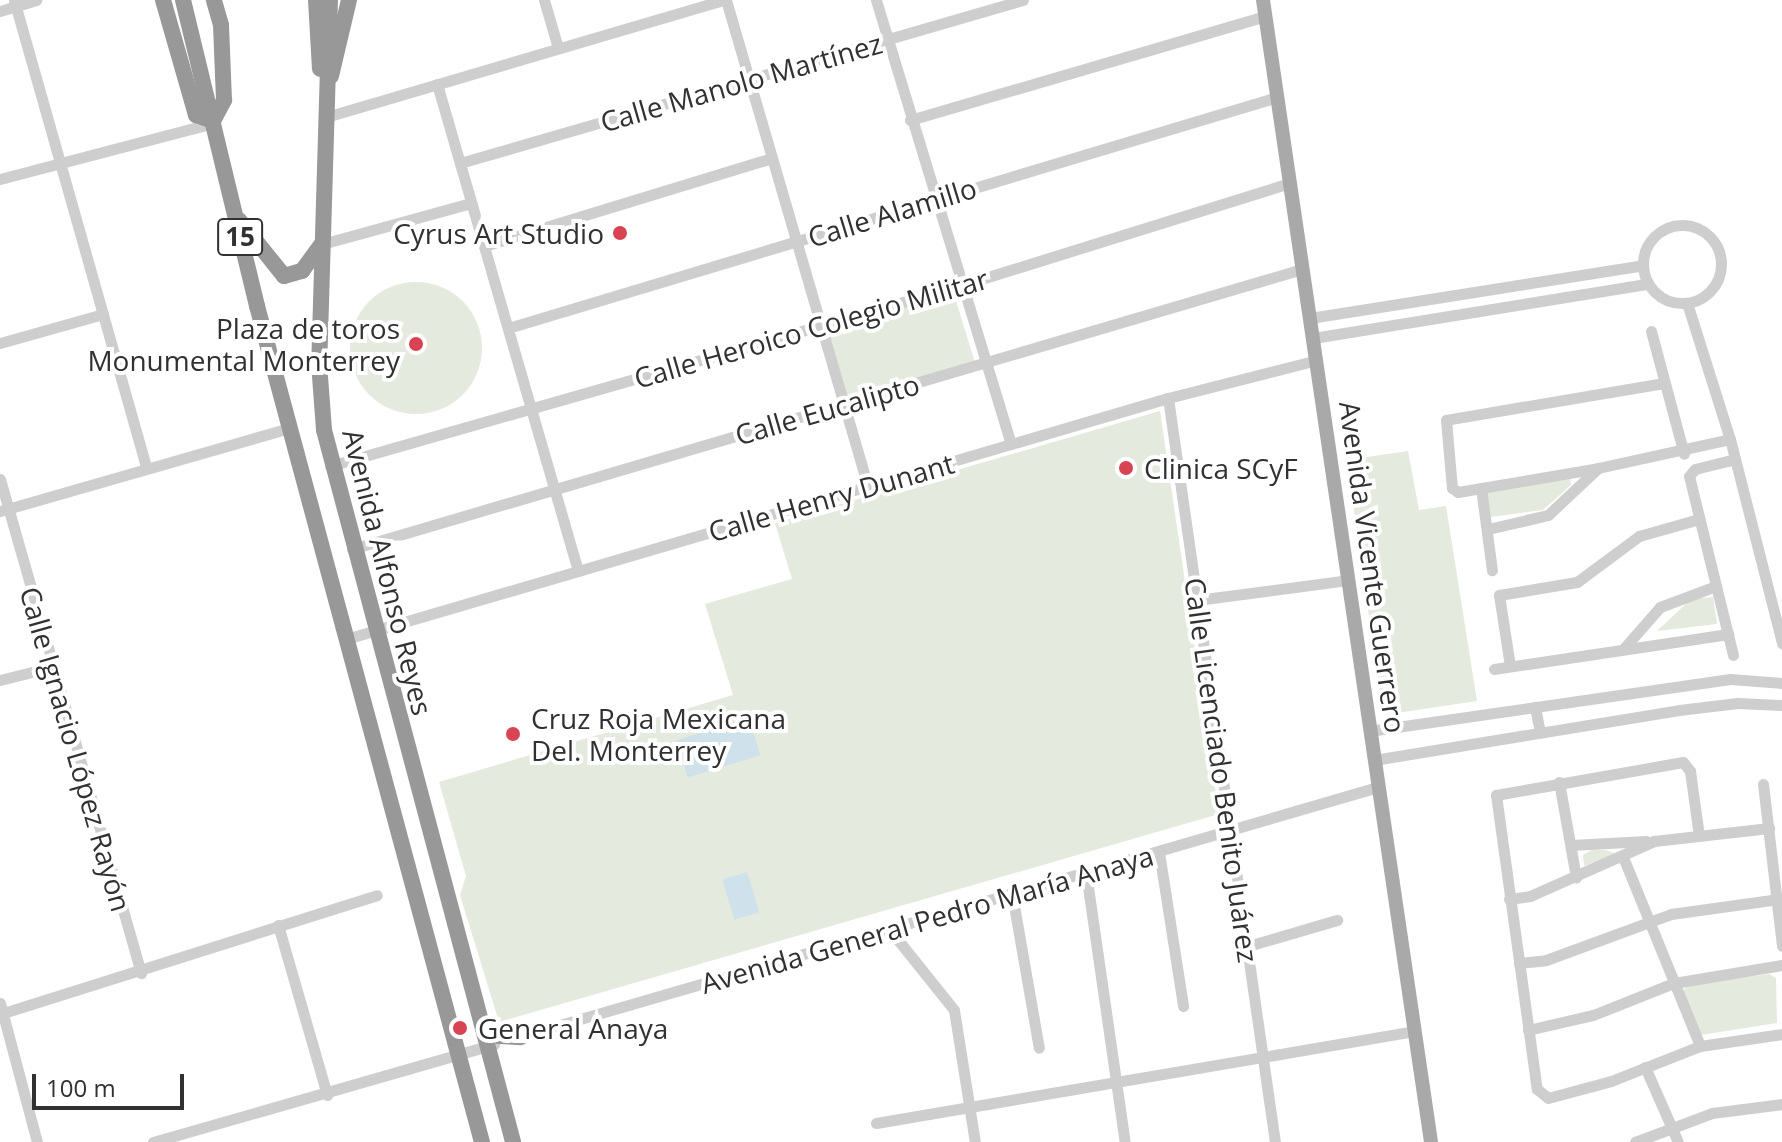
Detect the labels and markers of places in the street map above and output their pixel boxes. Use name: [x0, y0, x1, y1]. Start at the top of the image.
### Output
place label: Cyrus Art Studio: [393, 216, 604, 250]
marker: Cyrus Art Studio: [611, 224, 629, 242]
place label: Plaza de toros Monumental Monterrey: [87, 311, 400, 377]
marker: Plaza de toros Monumental Monterrey: [407, 335, 425, 353]
place label: Clinica SCyF: [1144, 451, 1298, 485]
marker: Clinica SCyF: [1115, 457, 1137, 479]
place label: Cruz Roja Mexicana Del. Monterrey: [531, 701, 786, 767]
marker: Cruz Roja Mexicana Del. Monterrey: [502, 723, 524, 745]
place label: General Anaya: [478, 1011, 668, 1045]
marker: General Anaya: [449, 1017, 471, 1039]

